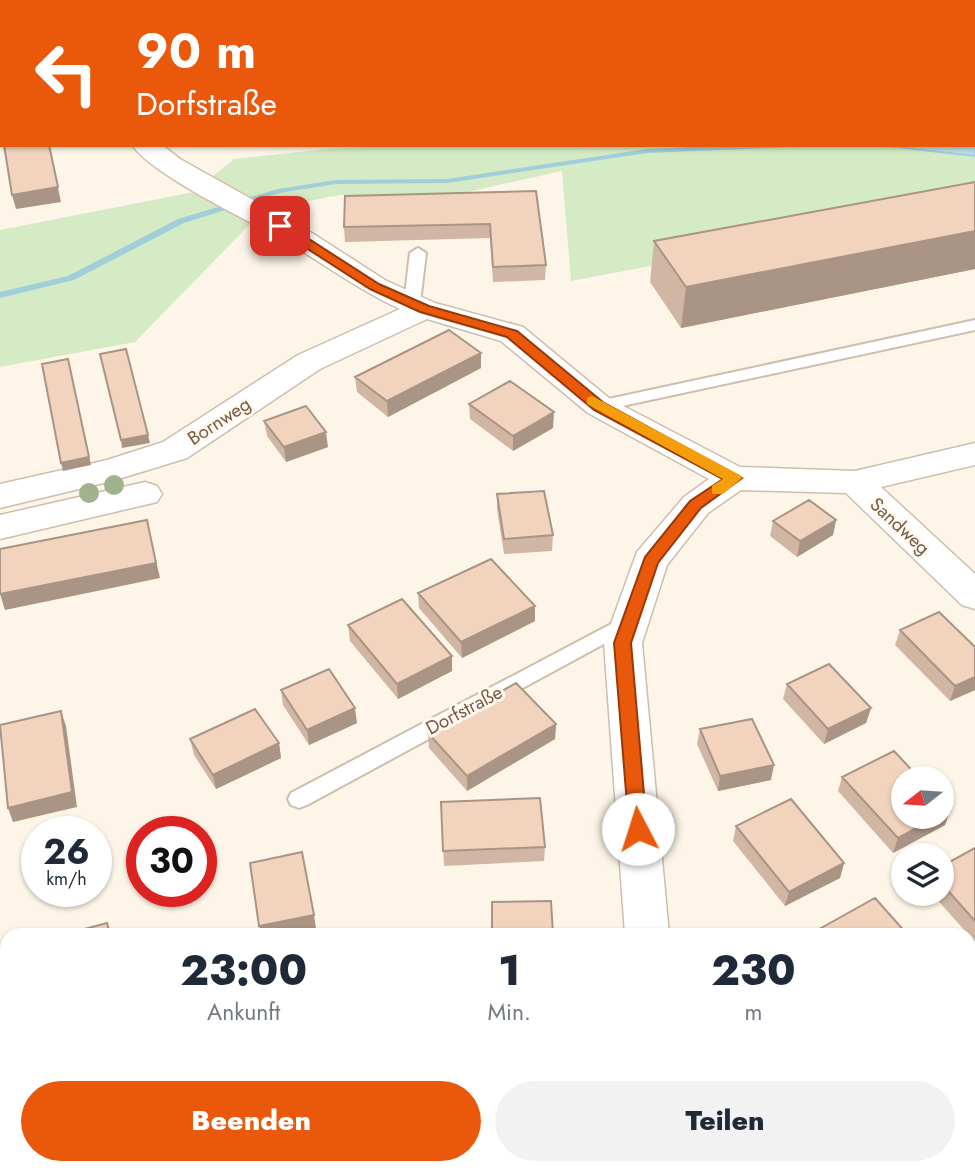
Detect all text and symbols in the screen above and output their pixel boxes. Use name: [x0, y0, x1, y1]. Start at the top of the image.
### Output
text: 90 m: [136, 16, 256, 86]
icon: left: [21, 28, 112, 119]
text: Dorfstraße: [136, 81, 277, 127]
pin: [250, 196, 310, 256]
icon: arrive: [261, 207, 299, 245]
street label: Bornweg: [182, 390, 256, 452]
street label: Sandweg: [864, 491, 936, 561]
street label: Dorfstraße: [421, 678, 507, 742]
north arrow: [891, 766, 954, 830]
map controls: [891, 766, 954, 906]
position arrow: [601, 792, 675, 866]
speed limit sign: 30: [126, 816, 217, 907]
text: 26: [43, 827, 90, 877]
button: layers: [891, 843, 954, 906]
text: km/h: [46, 866, 87, 892]
text: 23:00: [180, 940, 307, 1001]
text: 1: [498, 940, 520, 1001]
text: 230: [711, 940, 796, 1001]
text: Ankunft: [207, 995, 280, 1029]
text: Min.: [487, 995, 531, 1029]
text: m: [745, 995, 762, 1029]
button: Beenden: [21, 1081, 481, 1161]
button: Teilen: [495, 1081, 955, 1161]

